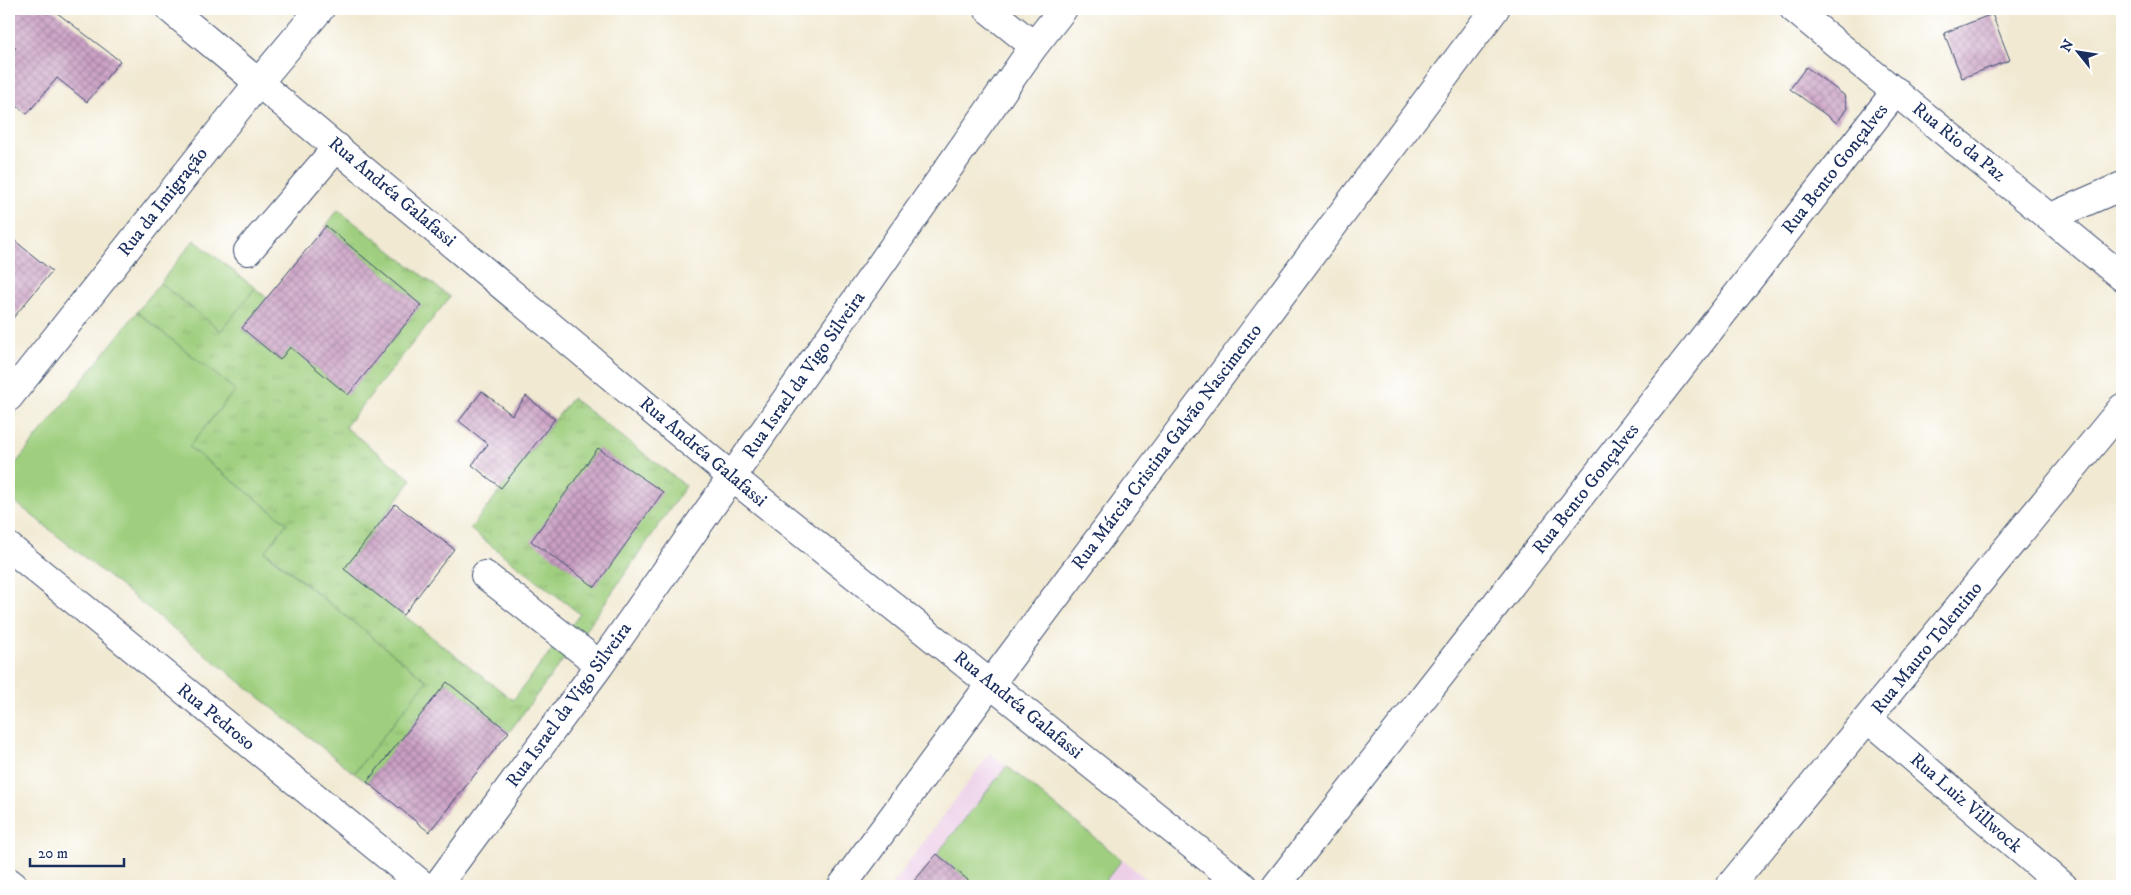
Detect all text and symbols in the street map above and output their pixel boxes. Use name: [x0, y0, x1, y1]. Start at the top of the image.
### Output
north arrow: [2054, 28, 2104, 78]
text: N: [2057, 36, 2079, 55]
street label: Rua Rio da Paz: [1908, 97, 2010, 187]
street label: Rua Bento Gonçalves: [1777, 99, 1893, 239]
street label: Rua Andréa Galafassi: [324, 132, 460, 252]
street label: Rua da Imigração: [113, 143, 213, 261]
street label: Rua Israel da Vigo Silveira: [738, 287, 870, 463]
street label: Rua Márcia Cristina Galvão Nascimento: [1067, 319, 1267, 575]
street label: Rua Andréa Galafassi: [635, 392, 771, 512]
street label: Rua Bento Gonçalves: [1528, 419, 1644, 559]
street label: Rua Mauro Tolentino: [1866, 577, 1988, 719]
street label: Rua Israel da Vigo Silveira: [501, 618, 637, 792]
street label: Rua Andréa Galafassi: [949, 646, 1087, 764]
street label: Rua Pedroso: [172, 678, 260, 756]
street label: Rua Luiz Villwock: [1905, 748, 2027, 858]
scale bar: [30, 835, 124, 867]
text: 20 m: [38, 844, 68, 863]

